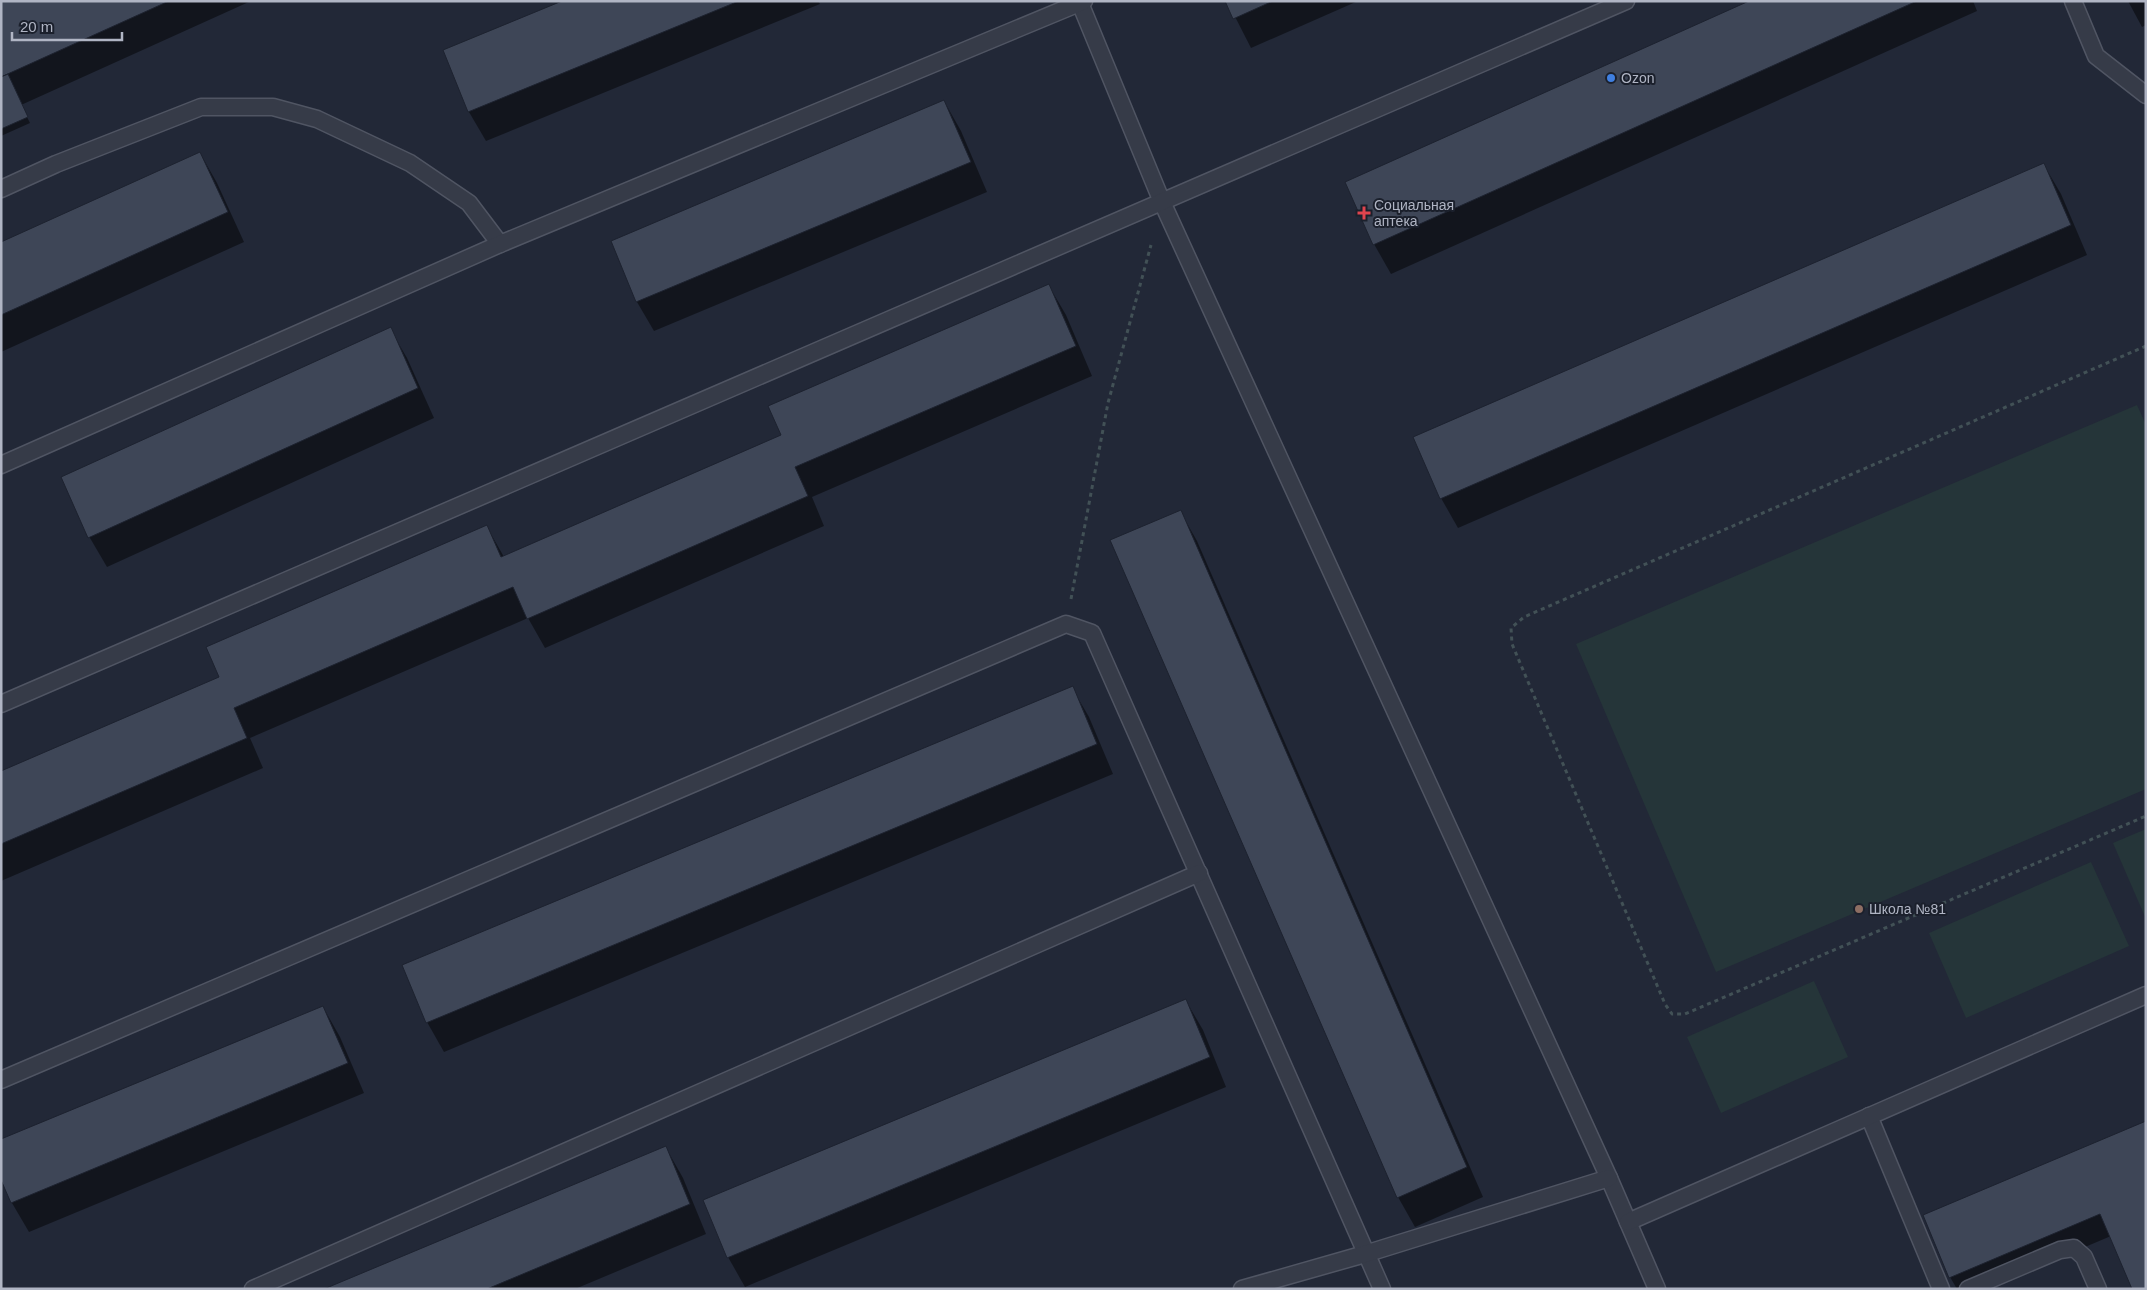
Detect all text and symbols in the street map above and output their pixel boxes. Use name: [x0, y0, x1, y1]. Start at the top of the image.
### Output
scale bar: [12, 10, 122, 42]
text: 20 m: [20, 18, 53, 35]
place label: Ozon: [1621, 70, 1654, 86]
marker: Ozon: [1605, 72, 1617, 84]
place label: Социальная аптека: [1374, 197, 1454, 229]
marker: Социальная аптека: [1358, 207, 1370, 219]
place label: Школа №81: [1869, 901, 1946, 917]
marker: Школа №81: [1853, 903, 1865, 915]

